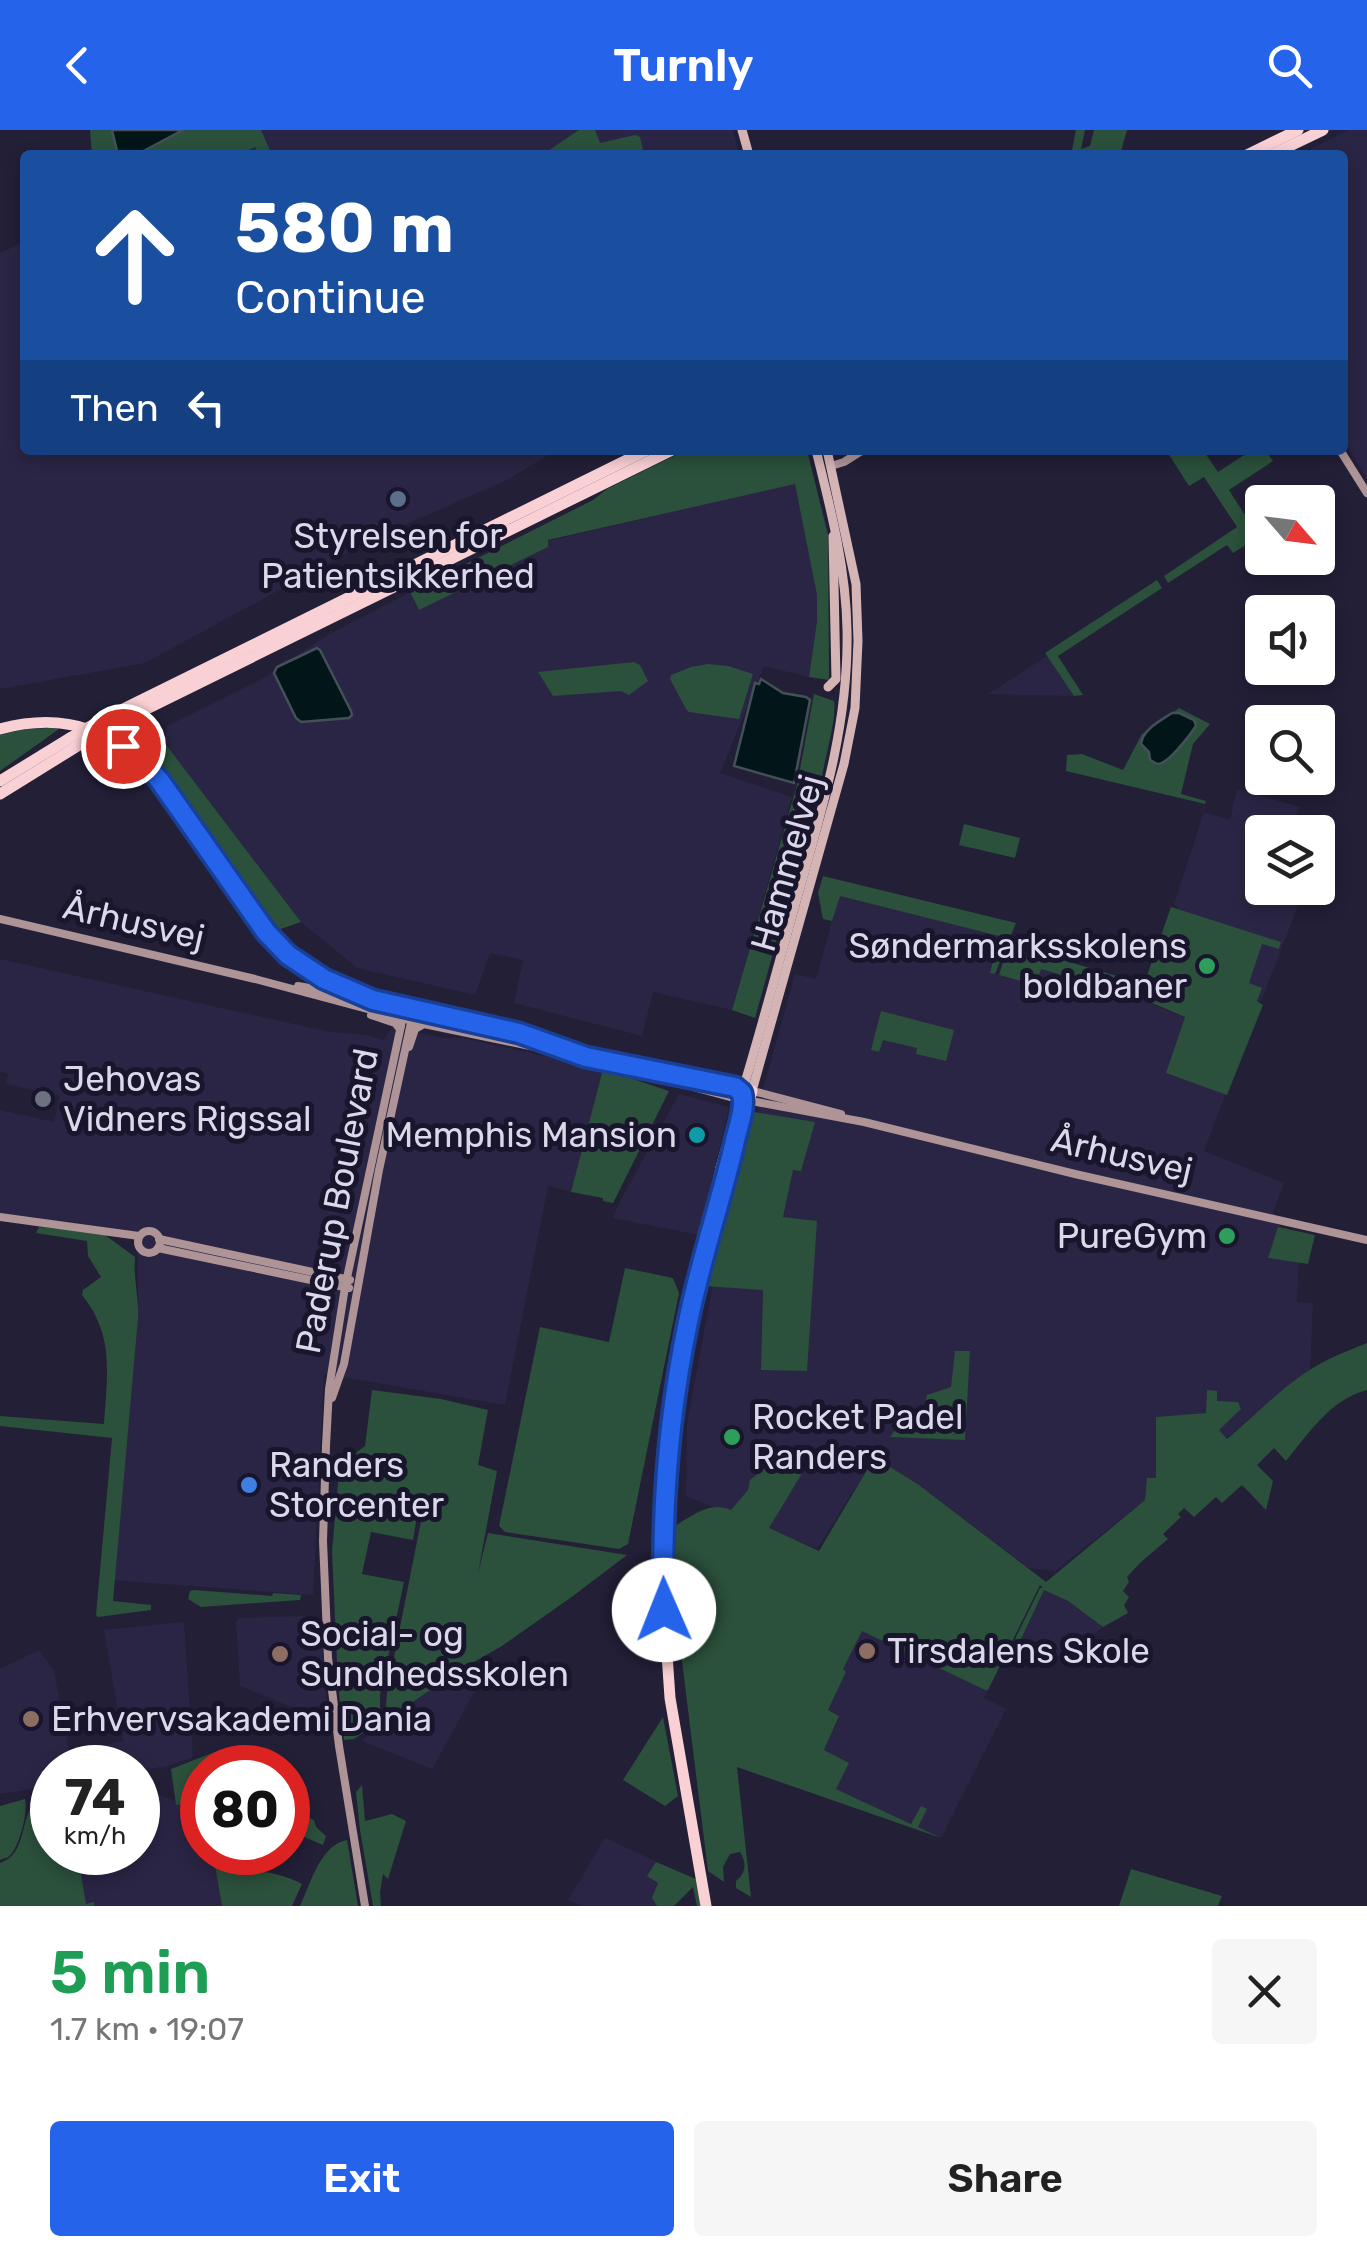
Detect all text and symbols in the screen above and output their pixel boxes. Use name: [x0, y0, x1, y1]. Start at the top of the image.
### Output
icon: back: [50, 38, 105, 93]
icon: search: [1262, 38, 1317, 93]
text: Turnly: [613, 39, 754, 92]
text: 580 m: [235, 187, 454, 270]
icon: ahead: [70, 190, 200, 320]
text: Continue: [235, 271, 426, 324]
icon: left: [179, 380, 234, 435]
text: Then: [70, 385, 159, 431]
north arrow: [1245, 485, 1335, 575]
map controls: [1245, 485, 1335, 905]
marker: Styrelsen for Patientsikkerhed: [387, 488, 409, 510]
place label: Styrelsen for Patientsikkerhed: [261, 515, 535, 597]
button: sound: [1245, 595, 1335, 685]
pin: [81, 704, 166, 789]
button: search: [1245, 705, 1335, 795]
icon: arrive: [96, 719, 151, 774]
street label: Hammelvej: [742, 770, 832, 956]
button: layers: [1245, 815, 1335, 905]
street label: Århusvej: [59, 885, 209, 959]
place label: Søndermarksskolens boldbaner: [849, 925, 1187, 1007]
marker: Søndermarksskolens boldbaner: [1196, 955, 1218, 977]
street label: Paderup Boulevard: [287, 1045, 387, 1357]
place label: Jehovas Vidners Rigssal: [63, 1058, 311, 1140]
marker: Jehovas Vidners Rigssal: [32, 1088, 54, 1110]
place label: Memphis Mansion: [385, 1114, 677, 1156]
street label: Århusvej: [1047, 1118, 1197, 1192]
marker: Memphis Mansion: [686, 1124, 708, 1146]
place label: PureGym: [1057, 1215, 1207, 1257]
marker: PureGym: [1216, 1225, 1238, 1247]
place label: Rocket Padel Randers: [752, 1396, 963, 1478]
marker: Rocket Padel Randers: [721, 1426, 743, 1448]
place label: Randers Storcenter: [269, 1444, 444, 1526]
marker: Randers Storcenter: [238, 1474, 260, 1496]
position arrow: [612, 1558, 716, 1662]
place label: Social- og Sundhedsskolen: [300, 1613, 569, 1695]
place label: Tirsdalens Skole: [887, 1630, 1150, 1672]
marker: Tirsdalens Skole: [856, 1640, 878, 1662]
marker: Social- og Sundhedsskolen: [269, 1643, 291, 1665]
place label: Erhvervsakademi Dania: [51, 1698, 432, 1740]
marker: Erhvervsakademi Dania: [20, 1708, 42, 1730]
speed limit sign: 80: [180, 1745, 310, 1875]
text: 74: [64, 1768, 126, 1828]
text: km/h: [64, 1821, 126, 1850]
text: 5 min: [50, 1937, 210, 2008]
button: close: [1212, 1939, 1317, 2044]
text: 1.7 km · 19:07: [50, 2010, 244, 2048]
button: Exit: [50, 2121, 674, 2236]
button: Share: [694, 2121, 1317, 2236]

